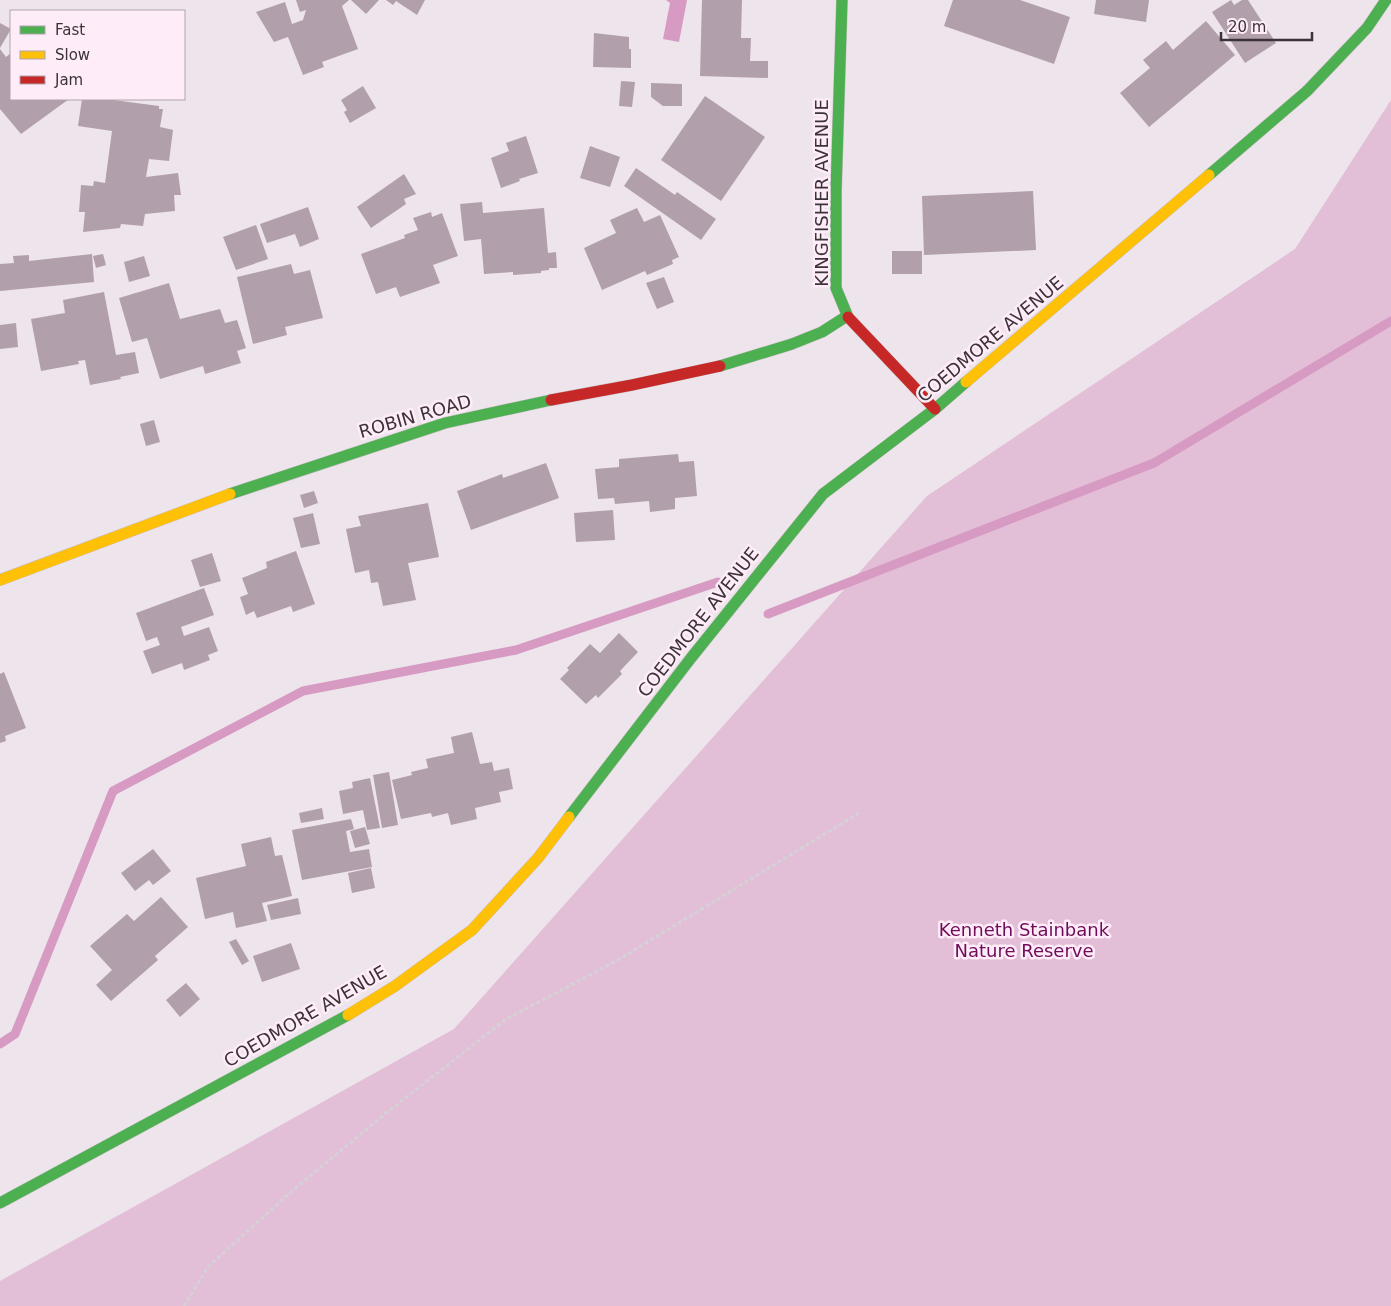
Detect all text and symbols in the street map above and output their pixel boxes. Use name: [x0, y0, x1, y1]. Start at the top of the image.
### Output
legend: [10, 10, 185, 100]
scale bar: [1221, 10, 1312, 42]
text: 20 m: [1228, 18, 1266, 36]
text: Fast: [55, 21, 85, 39]
text: Slow: [55, 46, 90, 64]
text: Jam: [54, 71, 83, 89]
street label: KINGFISHER AVENUE: [811, 99, 832, 287]
street label: COEDMORE AVENUE: [913, 272, 1067, 406]
street label: ROBIN ROAD: [356, 390, 474, 442]
street label: COEDMORE AVENUE: [633, 543, 763, 701]
park label: Kenneth Stainbank Nature Reserve: [939, 919, 1110, 961]
street label: COEDMORE AVENUE: [220, 961, 390, 1071]

